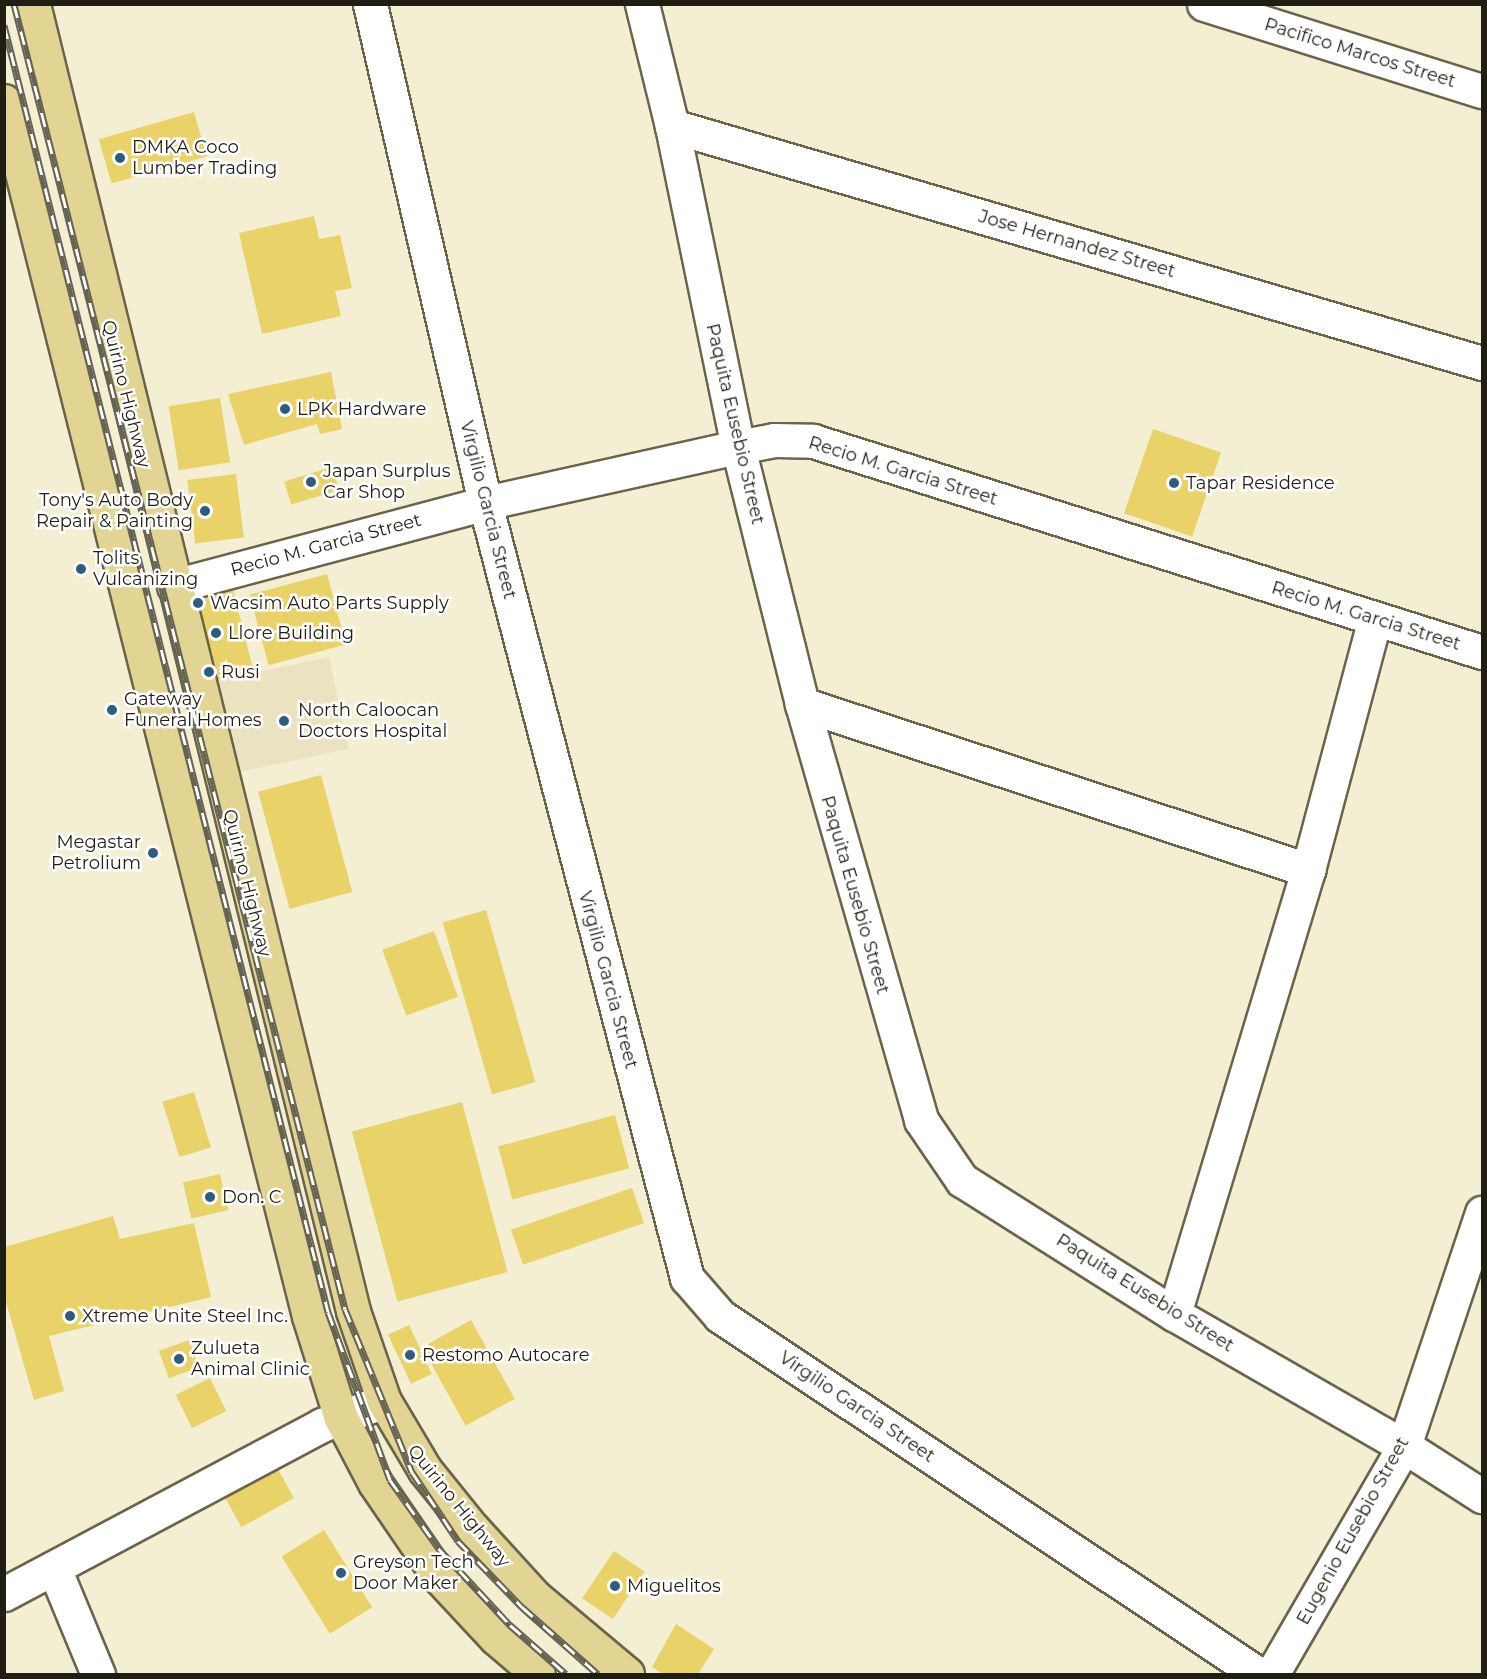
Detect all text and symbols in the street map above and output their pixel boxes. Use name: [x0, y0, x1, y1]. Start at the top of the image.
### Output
street label: Pacifico Marcos Street: [1262, 14, 1458, 92]
place label: DMKA Coco Lumber Trading: [132, 137, 277, 180]
marker: DMKA Coco Lumber Trading: [113, 151, 127, 165]
street label: Jose Hernandez Street: [976, 206, 1178, 282]
street label: Quirino Highway: [97, 318, 155, 470]
street label: Paquita Eusebio Street: [701, 321, 769, 527]
place label: LPK Hardware: [297, 398, 426, 420]
marker: LPK Hardware: [278, 402, 292, 416]
street label: Virgilio Garcia Street: [455, 419, 521, 601]
street label: Recio M. Garcia Street: [806, 432, 1000, 510]
place label: Japan Surplus Car Shop: [323, 461, 450, 504]
place label: Tapar Residence: [1186, 472, 1335, 494]
marker: Japan Surplus Car Shop: [304, 475, 318, 489]
marker: Tapar Residence: [1167, 476, 1181, 490]
place label: Tony's Auto Body Repair & Painting: [36, 490, 193, 532]
marker: Tony's Auto Body Repair & Painting: [198, 504, 212, 518]
street label: Recio M. Garcia Street: [228, 509, 424, 581]
place label: Tolits Vulcanizing: [93, 548, 198, 590]
marker: Tolits Vulcanizing: [74, 562, 88, 576]
street label: Recio M. Garcia Street: [1269, 577, 1463, 655]
place label: Wacsim Auto Parts Supply: [210, 592, 449, 614]
marker: Wacsim Auto Parts Supply: [191, 596, 205, 610]
place label: Llore Building: [228, 622, 354, 644]
marker: Llore Building: [209, 626, 223, 640]
place label: Rusi: [221, 661, 260, 683]
marker: Rusi: [202, 665, 216, 679]
place label: Gateway Funeral Homes: [124, 689, 262, 732]
place label: North Caloocan Doctors Hospital: [298, 700, 447, 742]
marker: Gateway Funeral Homes: [105, 703, 119, 717]
marker: North Caloocan Doctors Hospital: [275, 712, 293, 730]
street label: Paquita Eusebio Street: [816, 793, 894, 997]
street label: Quirino Highway: [218, 807, 276, 959]
place label: Megastar Petrolium: [51, 832, 141, 874]
marker: Megastar Petrolium: [146, 846, 160, 860]
street label: Virgilio Garcia Street: [574, 889, 642, 1071]
place label: Don. C: [222, 1186, 282, 1208]
marker: Don. C: [203, 1190, 217, 1204]
street label: Paquita Eusebio Street: [1052, 1229, 1238, 1357]
place label: Xtreme Unite Steel Inc.: [82, 1305, 288, 1327]
marker: Xtreme Unite Steel Inc.: [63, 1309, 77, 1323]
place label: Zulueta Animal Clinic: [191, 1338, 310, 1380]
place label: Restomo Autocare: [422, 1344, 590, 1366]
street label: Virgilio Garcia Street: [775, 1347, 939, 1467]
marker: Restomo Autocare: [403, 1348, 417, 1362]
marker: Zulueta Animal Clinic: [172, 1352, 186, 1366]
street label: Eugenio Eusebio Street: [1292, 1433, 1414, 1629]
street label: Quirino Highway: [403, 1440, 515, 1572]
place label: Greyson Tech Door Maker: [353, 1552, 474, 1594]
marker: Greyson Tech Door Maker: [334, 1566, 348, 1580]
place label: Miguelitos: [627, 1575, 721, 1597]
marker: Miguelitos: [608, 1579, 622, 1593]

